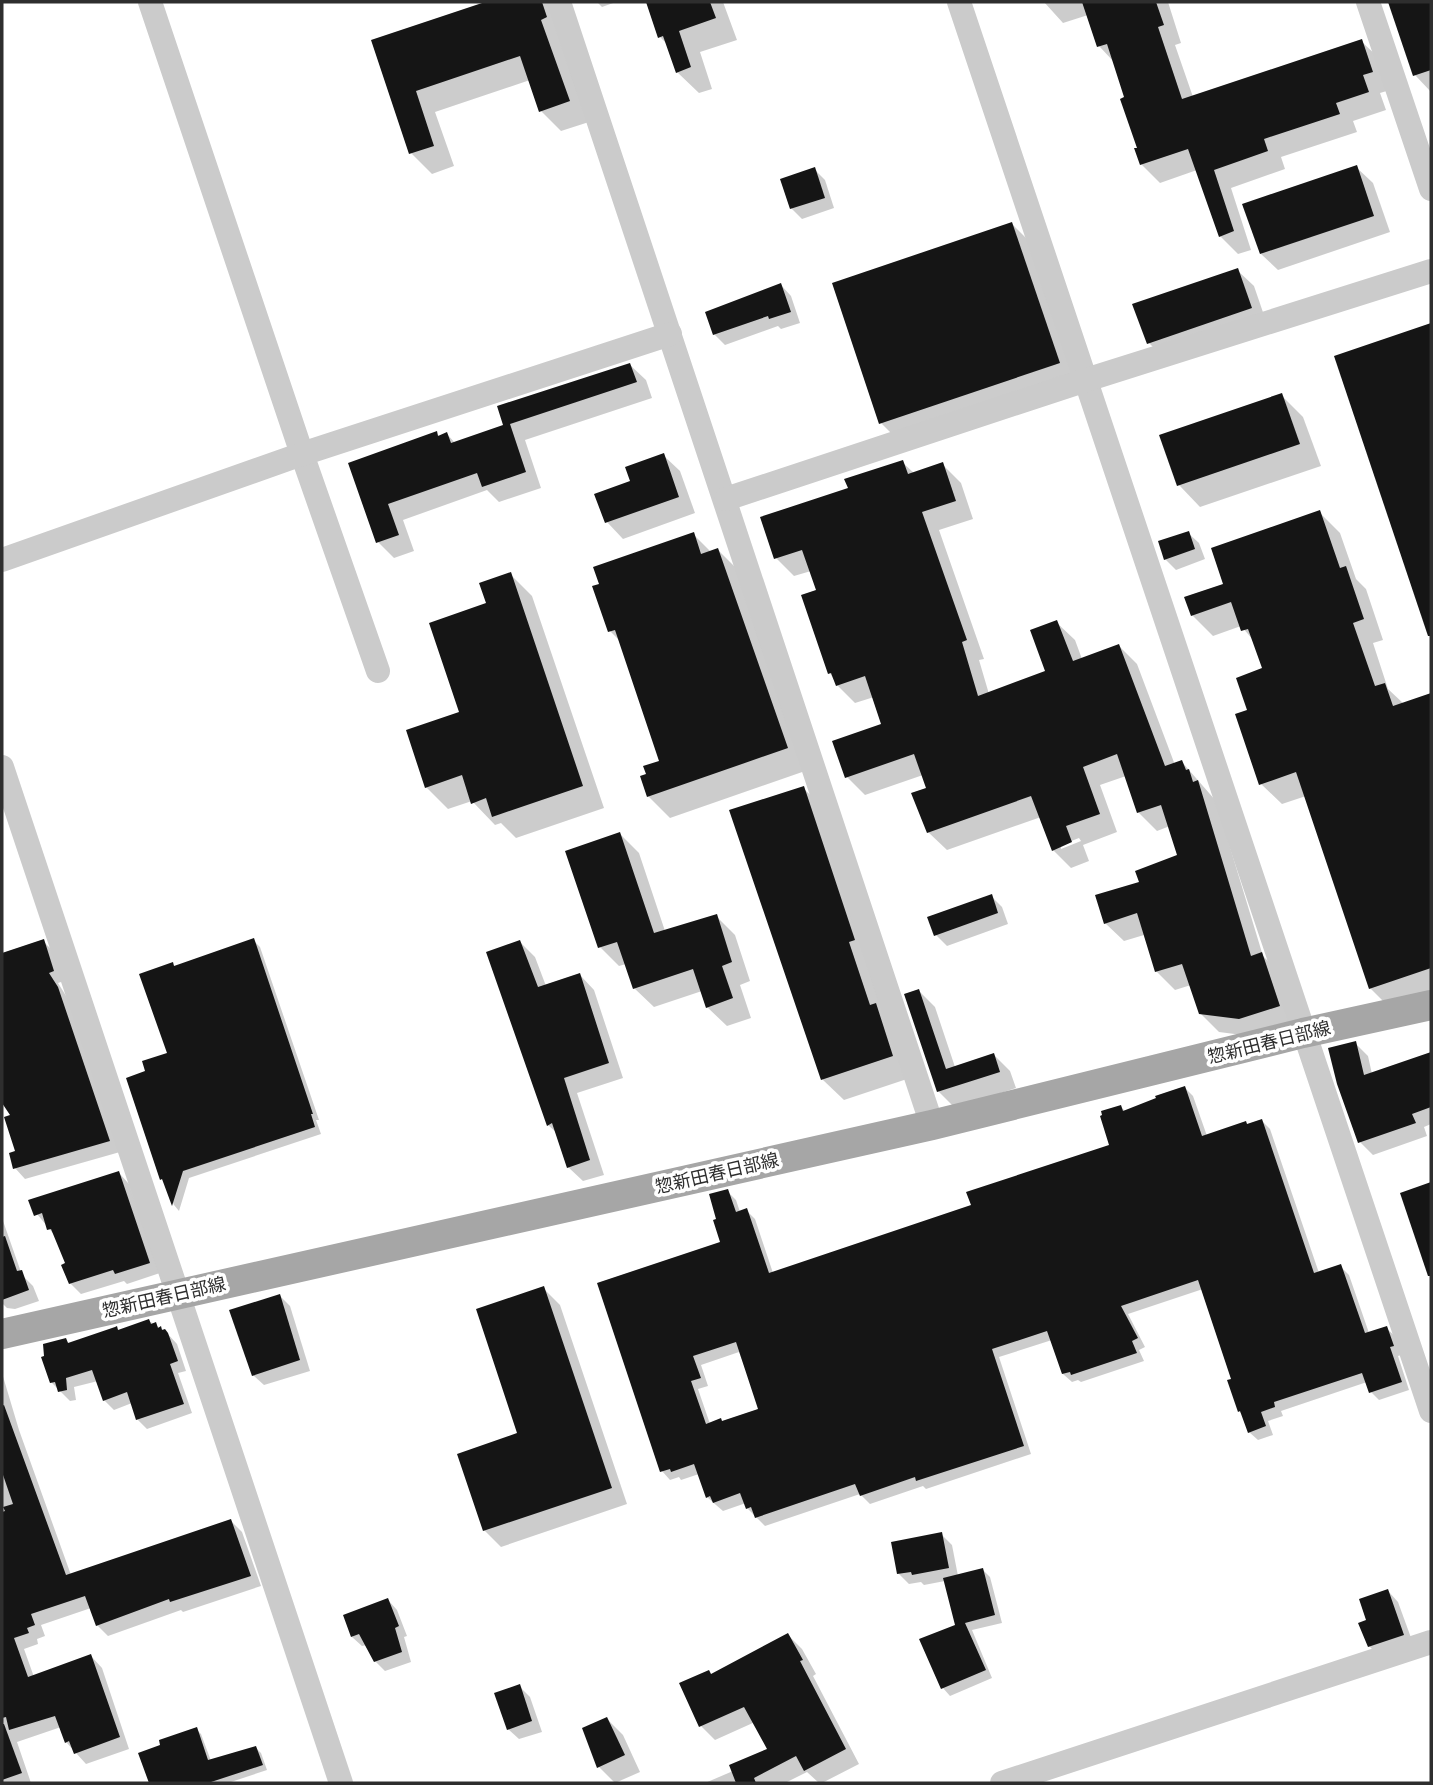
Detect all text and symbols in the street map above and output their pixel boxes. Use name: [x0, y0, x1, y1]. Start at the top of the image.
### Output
street label: 惣新田春日部線: [1205, 1015, 1333, 1069]
street label: 惣新田春日部線: [653, 1147, 781, 1199]
street label: 惣新田春日部線: [100, 1271, 228, 1323]

